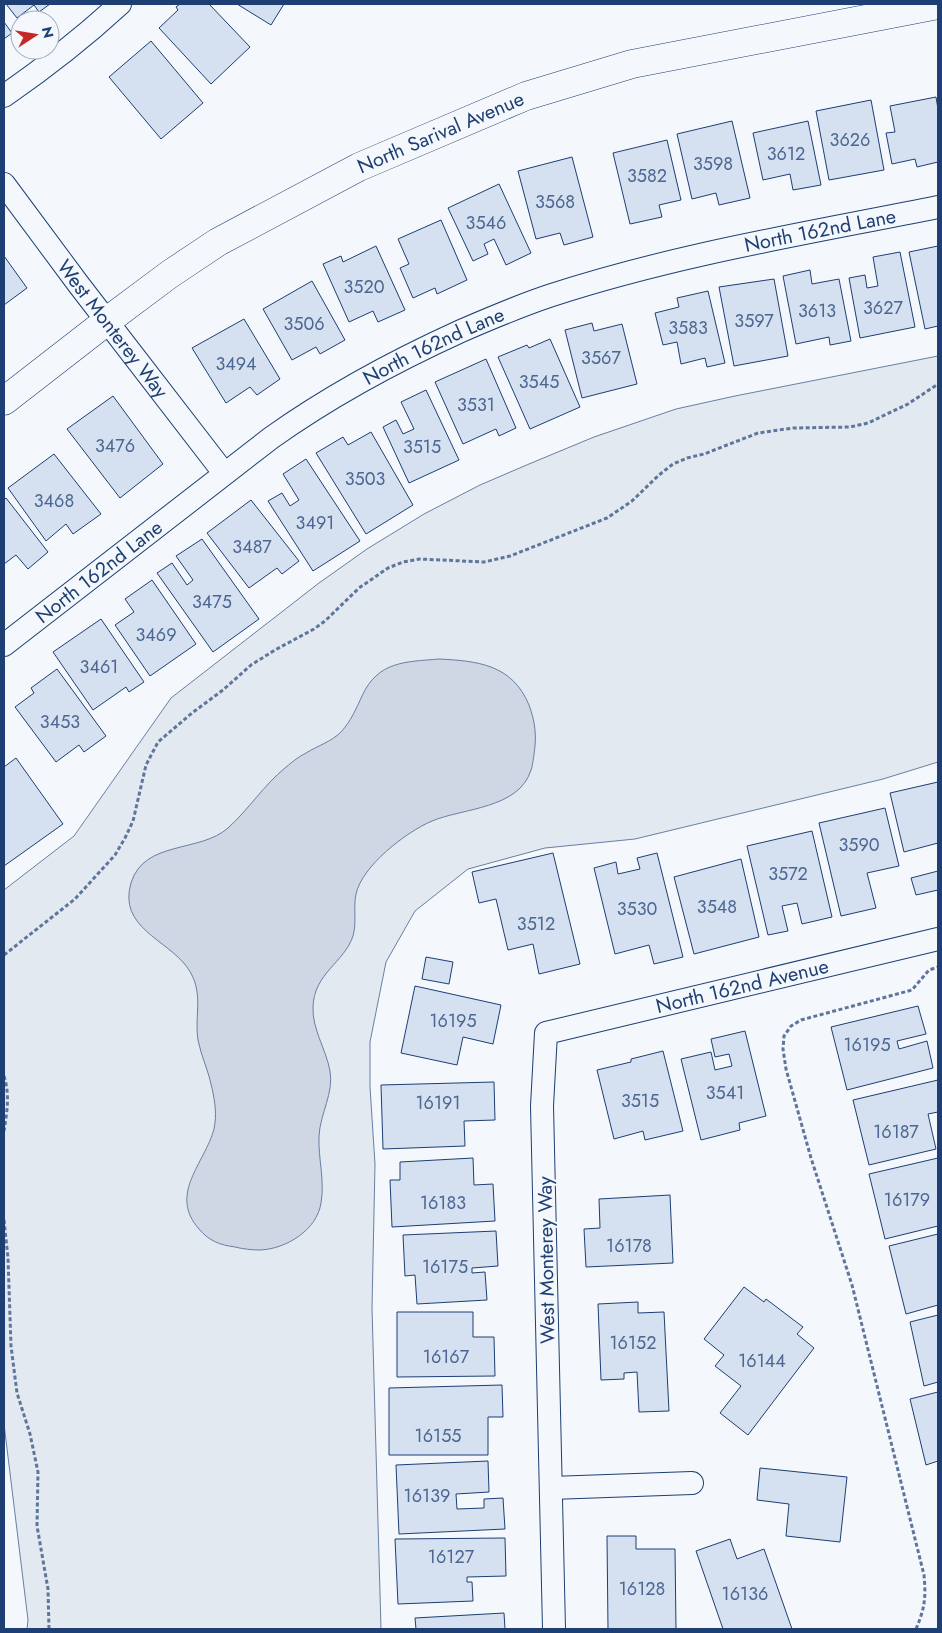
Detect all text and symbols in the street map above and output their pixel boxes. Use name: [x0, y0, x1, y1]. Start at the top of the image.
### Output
north arrow: [10, 10, 60, 60]
text: N: [37, 25, 59, 40]
street label: North Sarival Avenue: [353, 85, 529, 181]
house number: 3626: [830, 127, 870, 153]
house number: 3612: [767, 141, 805, 167]
house number: 3598: [693, 151, 733, 177]
house number: 3582: [627, 163, 667, 189]
house number: 3568: [535, 189, 575, 215]
street label: North 162nd Lane: [742, 202, 898, 260]
house number: 3546: [466, 210, 506, 236]
street label: West Monterey Way: [50, 254, 175, 404]
house number: 3520: [343, 274, 385, 300]
house number: 3627: [863, 295, 903, 321]
house number: 3613: [798, 298, 836, 324]
street label: North 162nd Lane: [358, 300, 509, 393]
house number: 3597: [734, 308, 774, 334]
house number: 3506: [283, 311, 325, 337]
house number: 3583: [668, 315, 708, 341]
house number: 3567: [581, 345, 621, 371]
house number: 3494: [215, 351, 257, 377]
house number: 3545: [519, 369, 559, 395]
house number: 3531: [457, 392, 495, 418]
house number: 3476: [95, 433, 135, 459]
house number: 3515: [403, 434, 441, 460]
house number: 3503: [345, 466, 385, 492]
house number: 3468: [34, 488, 74, 514]
house number: 3491: [296, 510, 334, 536]
street label: North 162nd Lane: [29, 513, 169, 630]
house number: 3487: [232, 534, 272, 560]
house number: 3475: [192, 589, 232, 615]
house number: 3469: [135, 622, 177, 648]
house number: 3461: [80, 654, 118, 680]
house number: 3453: [40, 709, 80, 735]
house number: 3590: [838, 832, 880, 858]
house number: 3572: [768, 861, 808, 887]
house number: 3548: [697, 894, 737, 920]
house number: 3530: [617, 896, 658, 922]
house number: 3512: [517, 911, 555, 937]
street label: North 162nd Avenue: [653, 952, 832, 1021]
house number: 16195: [429, 1008, 477, 1034]
house number: 16195: [843, 1032, 891, 1058]
house number: 3541: [706, 1080, 744, 1106]
house number: 3515: [621, 1088, 659, 1114]
house number: 16191: [415, 1090, 461, 1116]
house number: 16187: [873, 1119, 919, 1145]
street label: West Monterey Way: [531, 1176, 562, 1344]
house number: 16179: [884, 1187, 930, 1213]
house number: 16183: [420, 1190, 466, 1216]
house number: 16178: [606, 1233, 652, 1259]
house number: 16175: [422, 1254, 468, 1280]
house number: 16152: [610, 1330, 656, 1356]
house number: 16167: [423, 1344, 470, 1370]
house number: 16144: [738, 1348, 786, 1374]
house number: 16155: [415, 1423, 461, 1449]
house number: 16139: [404, 1483, 450, 1509]
house number: 16127: [428, 1544, 475, 1570]
house number: 16128: [619, 1576, 665, 1602]
house number: 16136: [722, 1581, 768, 1607]

